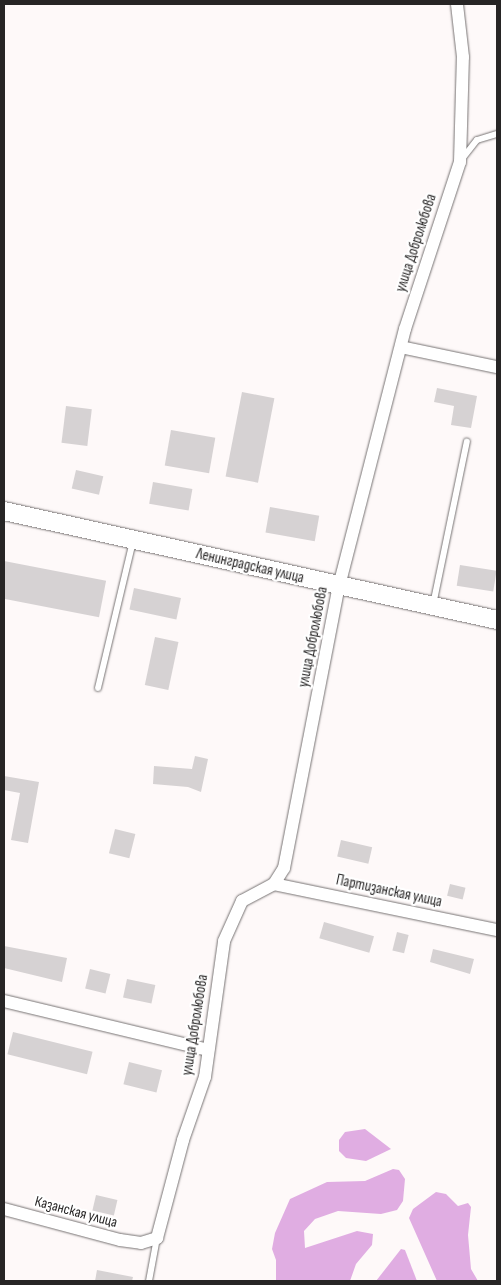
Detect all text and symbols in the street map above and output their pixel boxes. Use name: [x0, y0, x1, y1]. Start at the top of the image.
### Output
street label: улица Добролюбова: [392, 192, 440, 294]
street label: Ленинградская улица: [194, 545, 306, 587]
street label: улица Добролюбова: [294, 585, 332, 689]
street label: Партизанская улица: [334, 871, 444, 911]
street label: улица Добролюбова: [178, 973, 212, 1077]
street label: Казанская улица: [33, 1192, 119, 1232]

